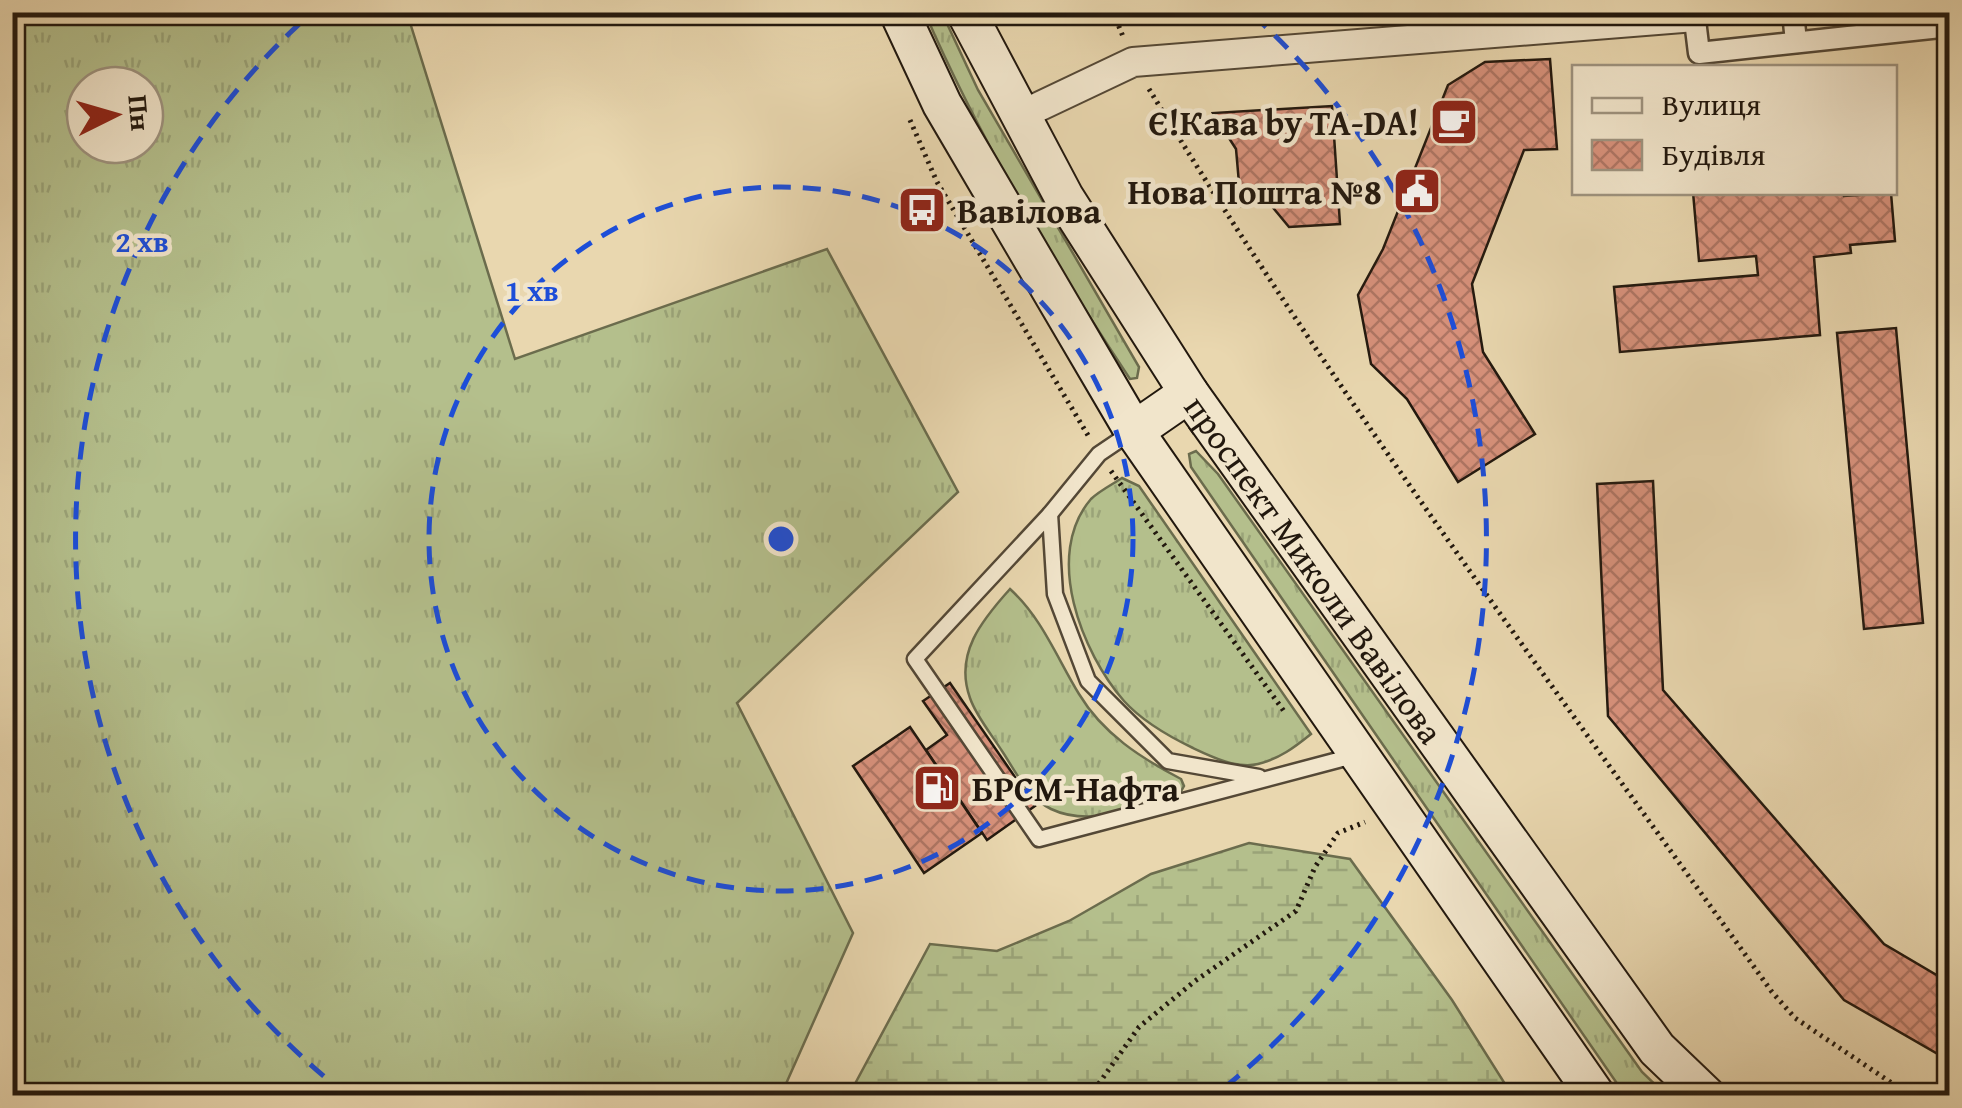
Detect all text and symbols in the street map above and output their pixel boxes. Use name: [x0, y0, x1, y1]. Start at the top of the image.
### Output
north arrow: [65, 65, 165, 165]
legend: [1572, 65, 1897, 195]
text: Вулиця: [1662, 82, 1761, 126]
text: Пн: [118, 93, 162, 133]
cafe icon: Є!Кава by TA-DA!: [1428, 96, 1480, 148]
place label: Є!Кава by TA-DA!: [1149, 97, 1419, 148]
text: Будівля: [1662, 132, 1765, 176]
public building icon: Нова Пошта №8: [1391, 165, 1443, 217]
place label: Нова Пошта №8: [1128, 166, 1382, 217]
bus stop icon: Вавілова: [896, 184, 948, 236]
place label: Вавілова: [957, 185, 1101, 236]
text: 2 хв: [115, 219, 169, 263]
text: 1 хв: [505, 268, 559, 312]
street label: проспект Миколи Вавілова: [1172, 384, 1457, 754]
centre of rings: [763, 521, 799, 557]
fuel station icon: БРСМ-Нафта: [911, 762, 963, 814]
place label: БРСМ-Нафта: [972, 763, 1179, 814]

